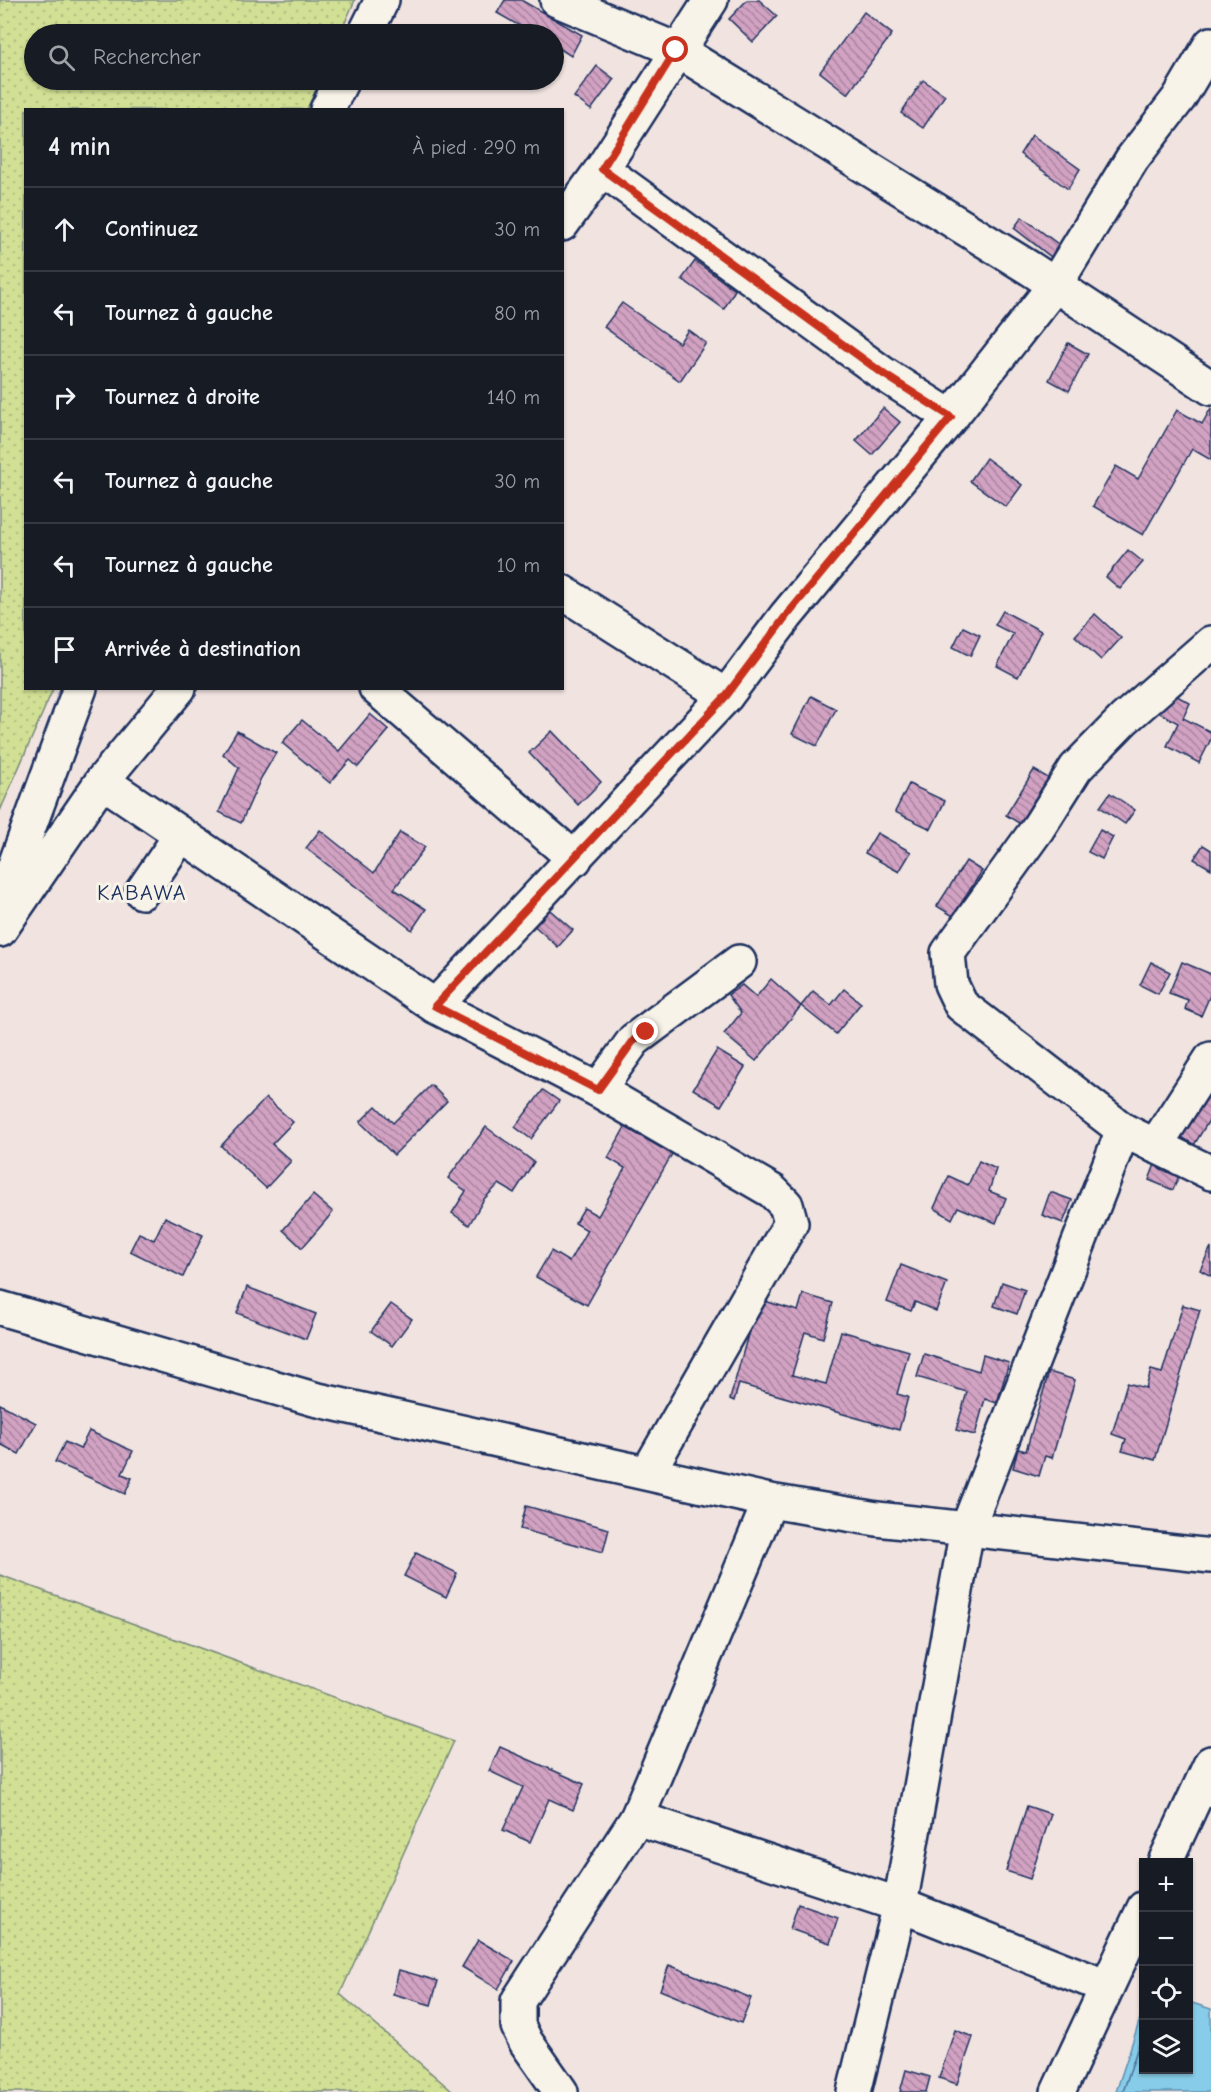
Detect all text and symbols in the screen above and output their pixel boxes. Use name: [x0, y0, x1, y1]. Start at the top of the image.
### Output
search box: [24, 24, 564, 90]
route start: [662, 36, 688, 62]
icon: search: [45, 41, 78, 74]
text: Rechercher: [93, 44, 201, 70]
text: 4 min: [48, 132, 111, 162]
text: À pied · 290 m: [413, 136, 540, 159]
icon: ahead: [48, 213, 81, 246]
text: Continuez: [105, 216, 198, 242]
text: 30 m: [494, 218, 540, 241]
icon: left: [48, 297, 81, 330]
text: Tournez à gauche: [105, 300, 273, 326]
text: 80 m: [494, 302, 540, 325]
icon: right: [48, 381, 81, 414]
text: Tournez à droite: [105, 384, 260, 410]
text: 140 m: [487, 386, 540, 409]
icon: left: [48, 465, 81, 498]
text: Tournez à gauche: [105, 468, 273, 494]
text: 30 m: [494, 470, 540, 493]
icon: left: [48, 549, 81, 582]
text: Tournez à gauche: [105, 552, 273, 578]
text: 10 m: [497, 554, 540, 577]
icon: arrive: [48, 633, 81, 666]
text: Arrivée à destination: [105, 636, 301, 662]
district label: KABAWA: [97, 880, 187, 906]
route end: [632, 1018, 658, 1044]
map controls: [1139, 1858, 1193, 2074]
button: +: [1139, 1858, 1193, 1912]
button: −: [1139, 1912, 1193, 1966]
button: locate: [1139, 1966, 1193, 2020]
button: layers: [1139, 2020, 1193, 2074]

